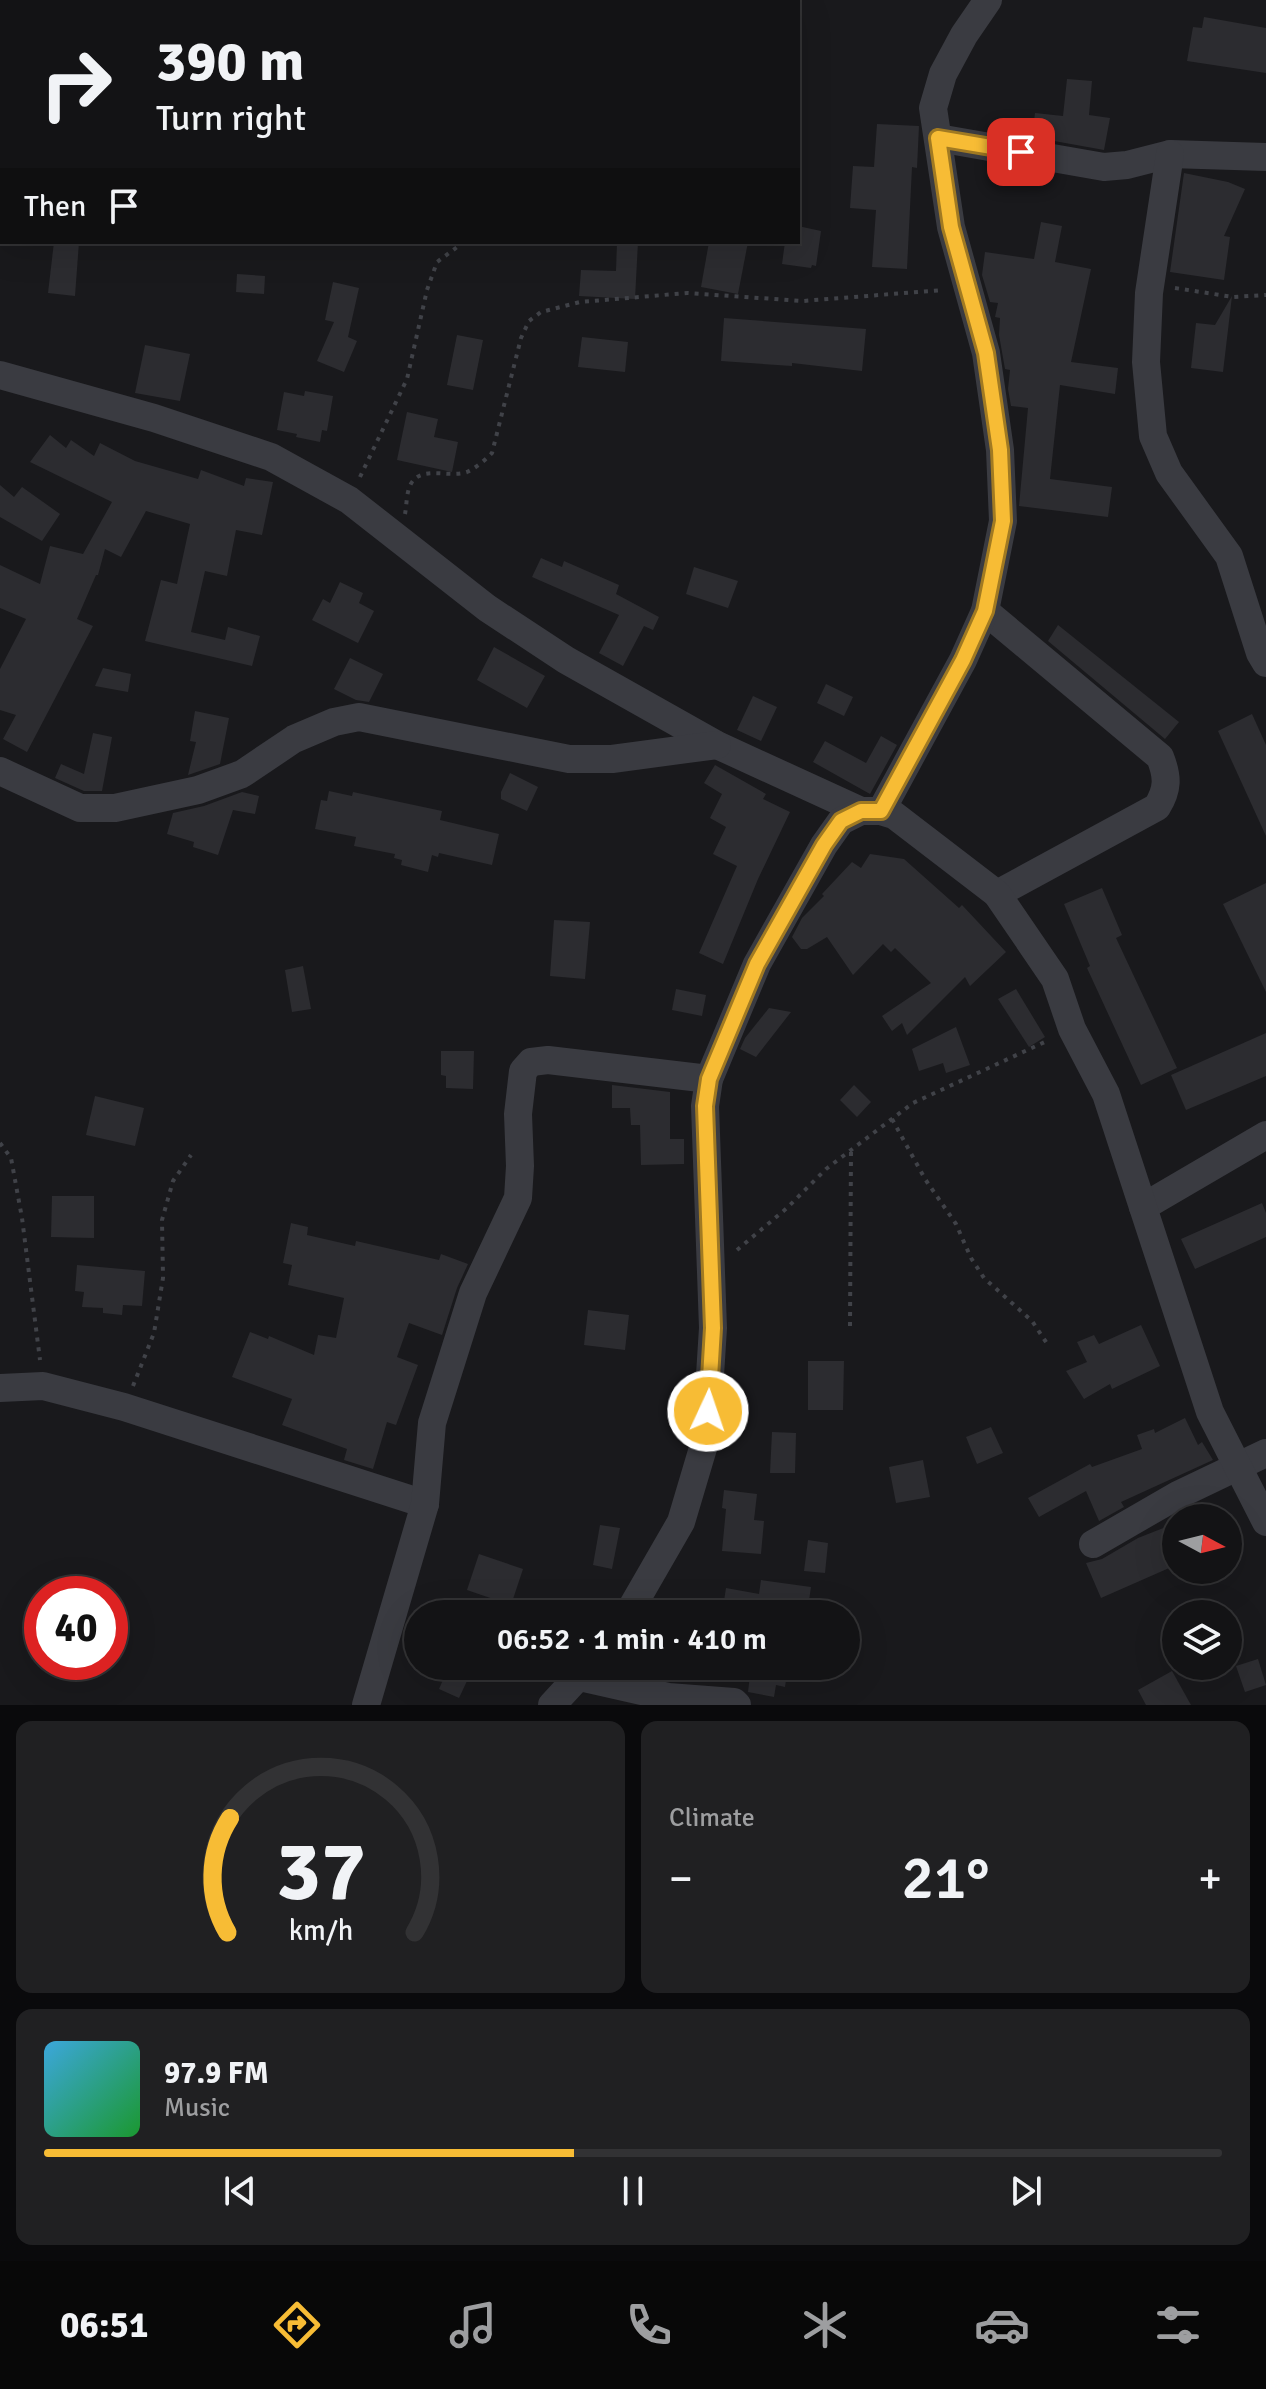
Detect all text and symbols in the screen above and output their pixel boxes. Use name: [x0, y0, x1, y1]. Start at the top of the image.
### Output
text: 390 m: [156, 27, 304, 96]
icon: right: [24, 32, 128, 136]
text: Turn right: [156, 96, 306, 141]
pin: [987, 118, 1055, 186]
icon: arrive: [999, 130, 1043, 174]
icon: arrive: [102, 184, 146, 228]
text: Then: [24, 188, 86, 225]
position arrow: [666, 1369, 750, 1453]
north arrow: [1162, 1504, 1242, 1584]
map controls: [1162, 1504, 1242, 1680]
speed limit sign: 40: [24, 1576, 128, 1680]
button: layers: [1162, 1600, 1242, 1680]
text: 06:52 · 1 min · 410 m: [497, 1621, 767, 1658]
text: Climate: [669, 1802, 755, 1834]
text: 37: [276, 1821, 365, 1923]
text: 21°: [902, 1842, 989, 1916]
text: −: [669, 1852, 693, 1906]
text: +: [1198, 1852, 1222, 1906]
text: km/h: [288, 1913, 353, 1948]
text: 97.9 FM: [164, 2055, 269, 2092]
text: Music: [164, 2092, 230, 2124]
icon: previous: [218, 2169, 262, 2213]
icon: pause: [611, 2169, 655, 2213]
icon: next: [1004, 2169, 1048, 2213]
icon: directions: [269, 2297, 325, 2353]
icon: music: [445, 2297, 501, 2353]
icon: phone: [621, 2297, 677, 2353]
icon: climate: [797, 2297, 853, 2353]
icon: car: [974, 2297, 1030, 2353]
icon: filters: [1150, 2297, 1206, 2353]
text: 06:51: [60, 2303, 148, 2348]

